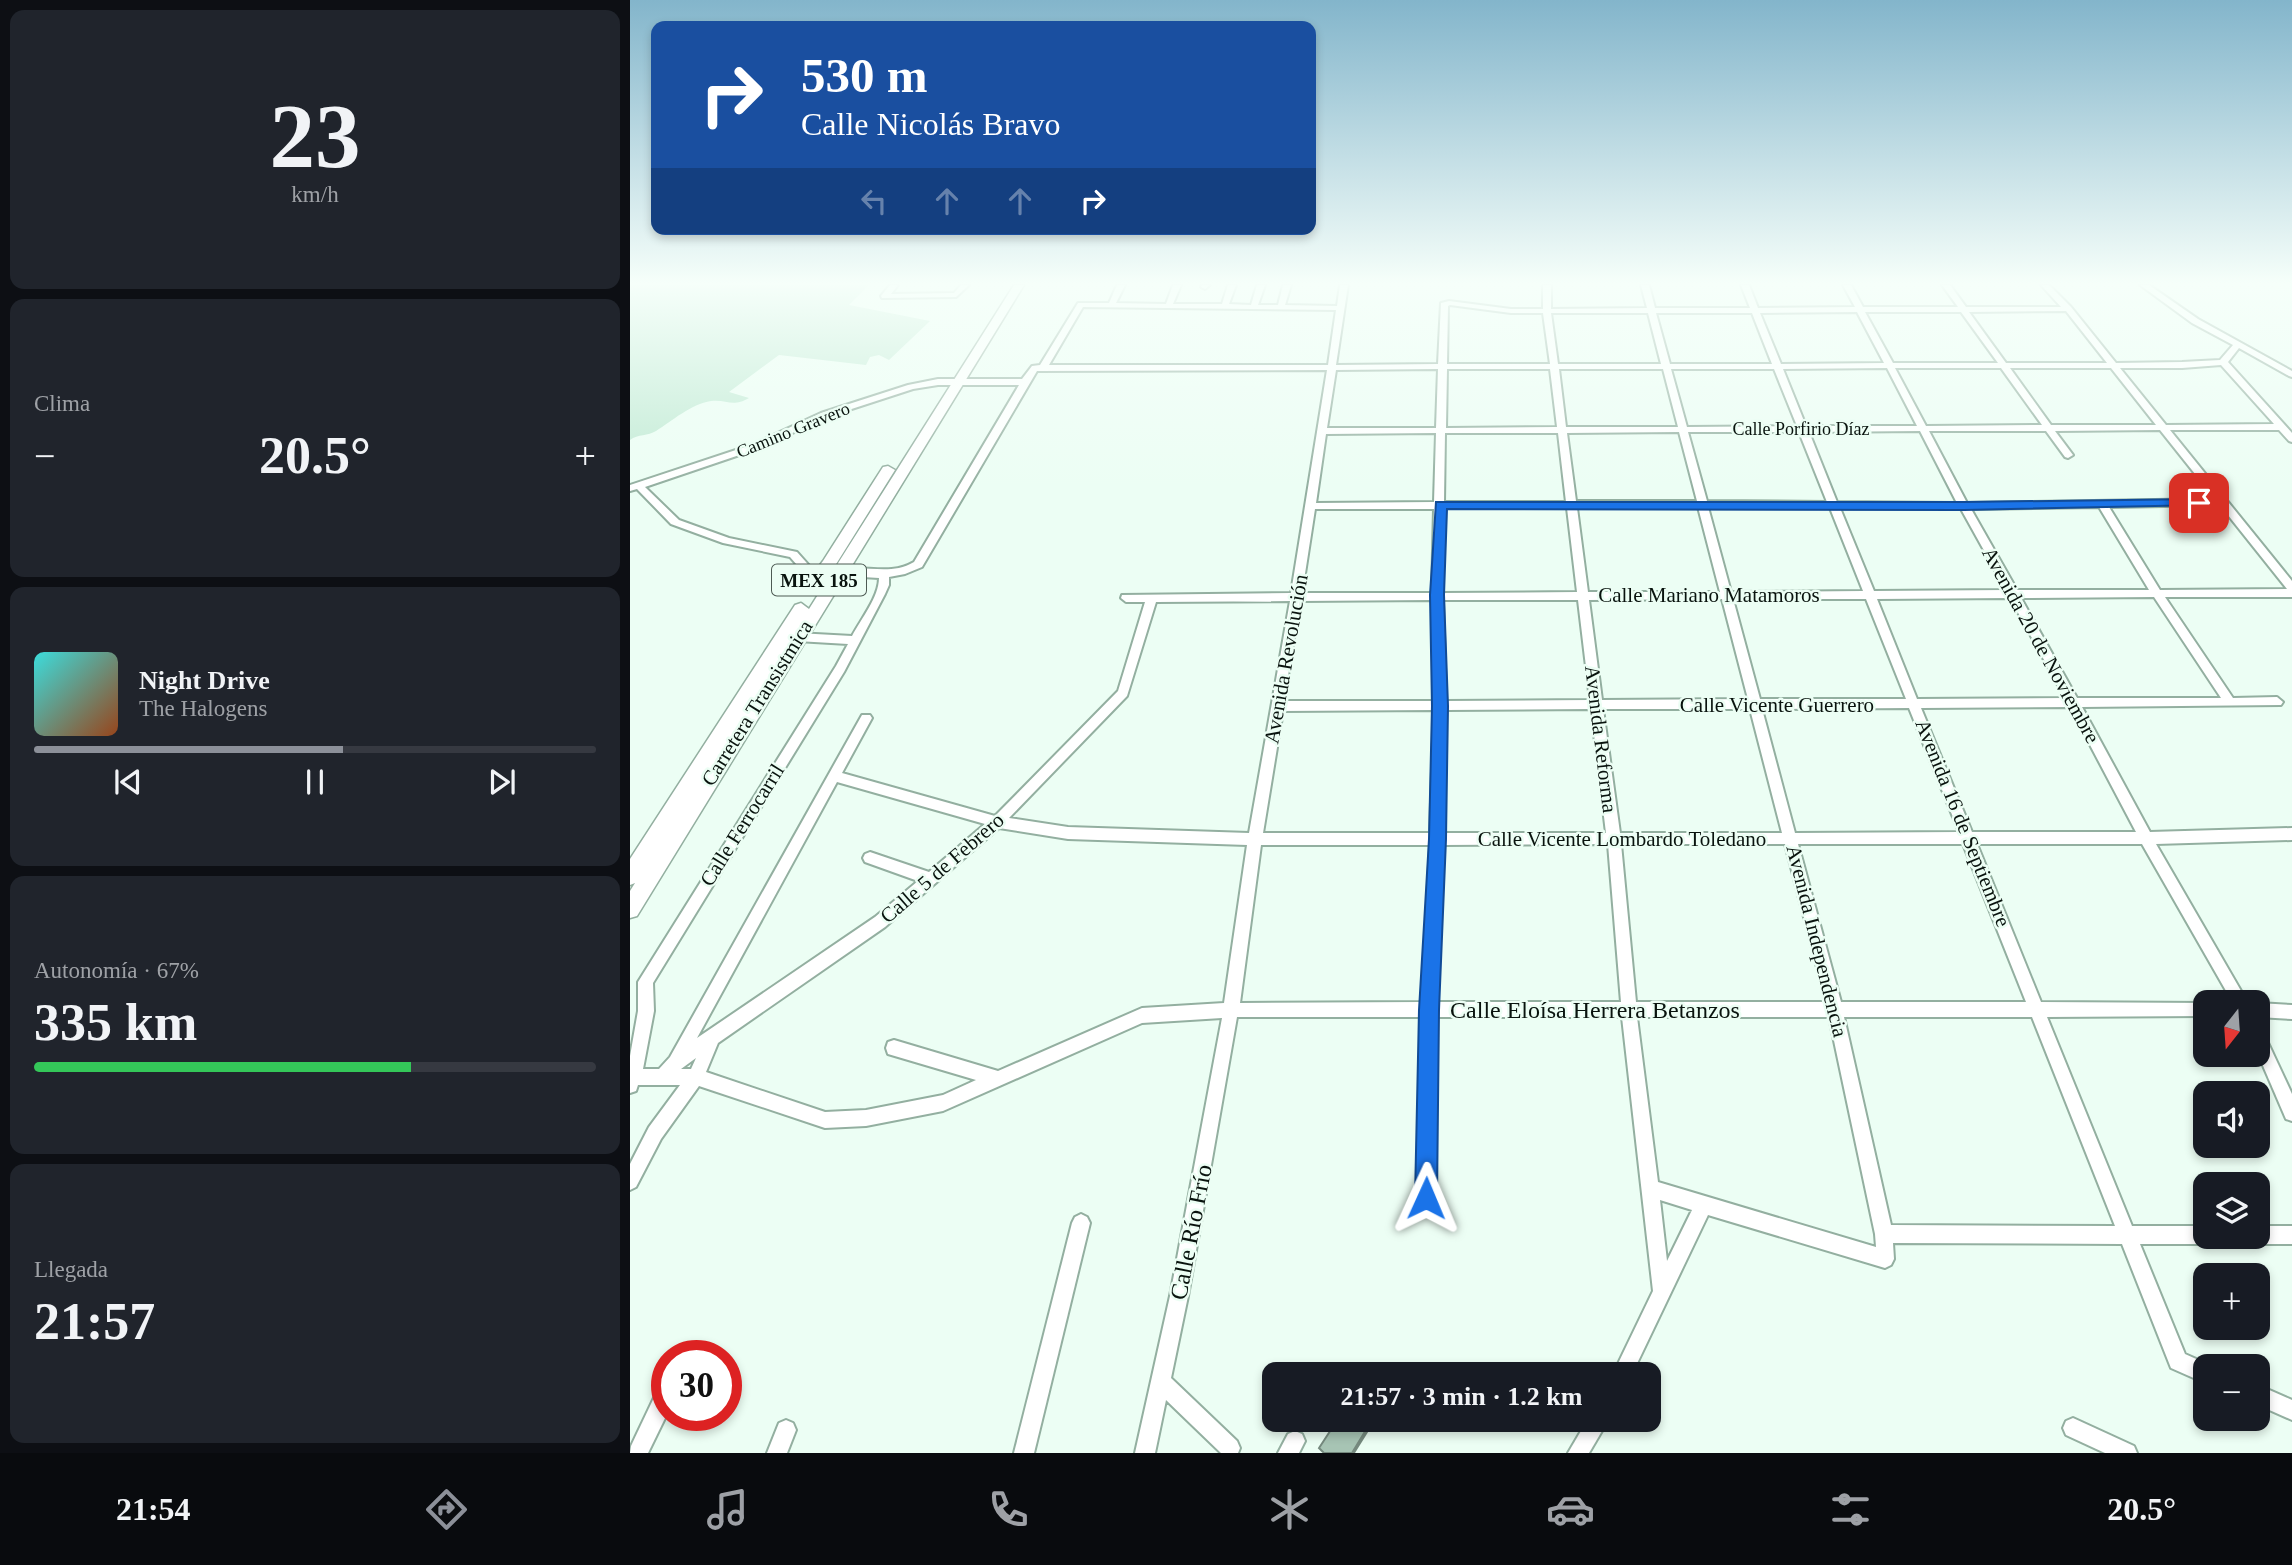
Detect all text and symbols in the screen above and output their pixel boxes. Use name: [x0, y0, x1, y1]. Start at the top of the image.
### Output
text: 530 m: [801, 48, 928, 103]
icon: right: [686, 49, 777, 140]
text: 23: [270, 86, 361, 187]
text: Calle Nicolás Bravo: [801, 106, 1060, 142]
text: km/h: [291, 182, 339, 207]
icon: left: [855, 182, 893, 220]
icon: ahead: [928, 182, 966, 220]
icon: ahead: [1001, 182, 1039, 220]
icon: right: [1074, 182, 1112, 220]
text: Clima: [34, 391, 90, 416]
street label: Camino Gravero: [733, 398, 853, 462]
street label: Calle Porfirio Díaz: [1733, 419, 1869, 439]
text: 20.5°: [259, 427, 371, 484]
text: −: [34, 435, 55, 477]
text: +: [575, 435, 596, 477]
pin: [2169, 473, 2229, 533]
icon: arrive: [2180, 484, 2218, 522]
street label: Avenida 20 de Noviembre: [1977, 543, 2105, 747]
road number: MEX 185: [772, 565, 866, 596]
street label: Avenida Revolución: [1259, 572, 1313, 746]
street label: Calle Mariano Matamoros: [1598, 583, 1820, 607]
street label: Carretera Transistmica: [696, 615, 818, 790]
street label: Avenida Reforma: [1580, 664, 1622, 815]
text: Night Drive: [139, 666, 270, 695]
street label: Calle Vicente Guerrero: [1680, 693, 1874, 717]
text: The Halogens: [139, 696, 267, 721]
street label: Avenida 16 de Septiembre: [1910, 716, 2016, 930]
street label: Calle Ferrocarril: [695, 759, 789, 890]
icon: previous: [109, 763, 147, 801]
icon: pause: [296, 763, 334, 801]
icon: next: [483, 763, 521, 801]
street label: Calle 5 de Febrero: [875, 808, 1009, 928]
street label: Calle Vicente Lombardo Toledano: [1478, 827, 1766, 851]
street label: Avenida Independencia: [1781, 842, 1853, 1040]
text: Autonomía · 67%: [34, 958, 199, 983]
north arrow: [2193, 990, 2270, 1068]
map controls: [2193, 990, 2270, 1431]
text: 335 km: [34, 994, 197, 1051]
street label: Calle Eloísa Herrera Betanzos: [1450, 997, 1740, 1023]
button: sound: [2193, 1081, 2270, 1158]
position arrow: [1389, 1161, 1463, 1235]
street label: Calle Río Frío: [1165, 1162, 1217, 1302]
button: layers: [2193, 1172, 2270, 1249]
text: Llegada: [34, 1257, 108, 1282]
button: +: [2193, 1263, 2270, 1340]
text: 21:57: [34, 1293, 155, 1350]
speed limit sign: 30: [651, 1340, 742, 1431]
button: −: [2193, 1354, 2270, 1431]
text: 21:57 · 3 min · 1.2 km: [1341, 1382, 1582, 1411]
icon: directions: [422, 1485, 471, 1534]
icon: music: [703, 1485, 752, 1534]
icon: phone: [984, 1485, 1033, 1534]
icon: climate: [1265, 1485, 1314, 1534]
icon: car: [1546, 1485, 1595, 1534]
icon: filters: [1826, 1485, 1875, 1534]
text: 21:54: [116, 1491, 191, 1527]
text: 20.5°: [2107, 1491, 2176, 1527]

